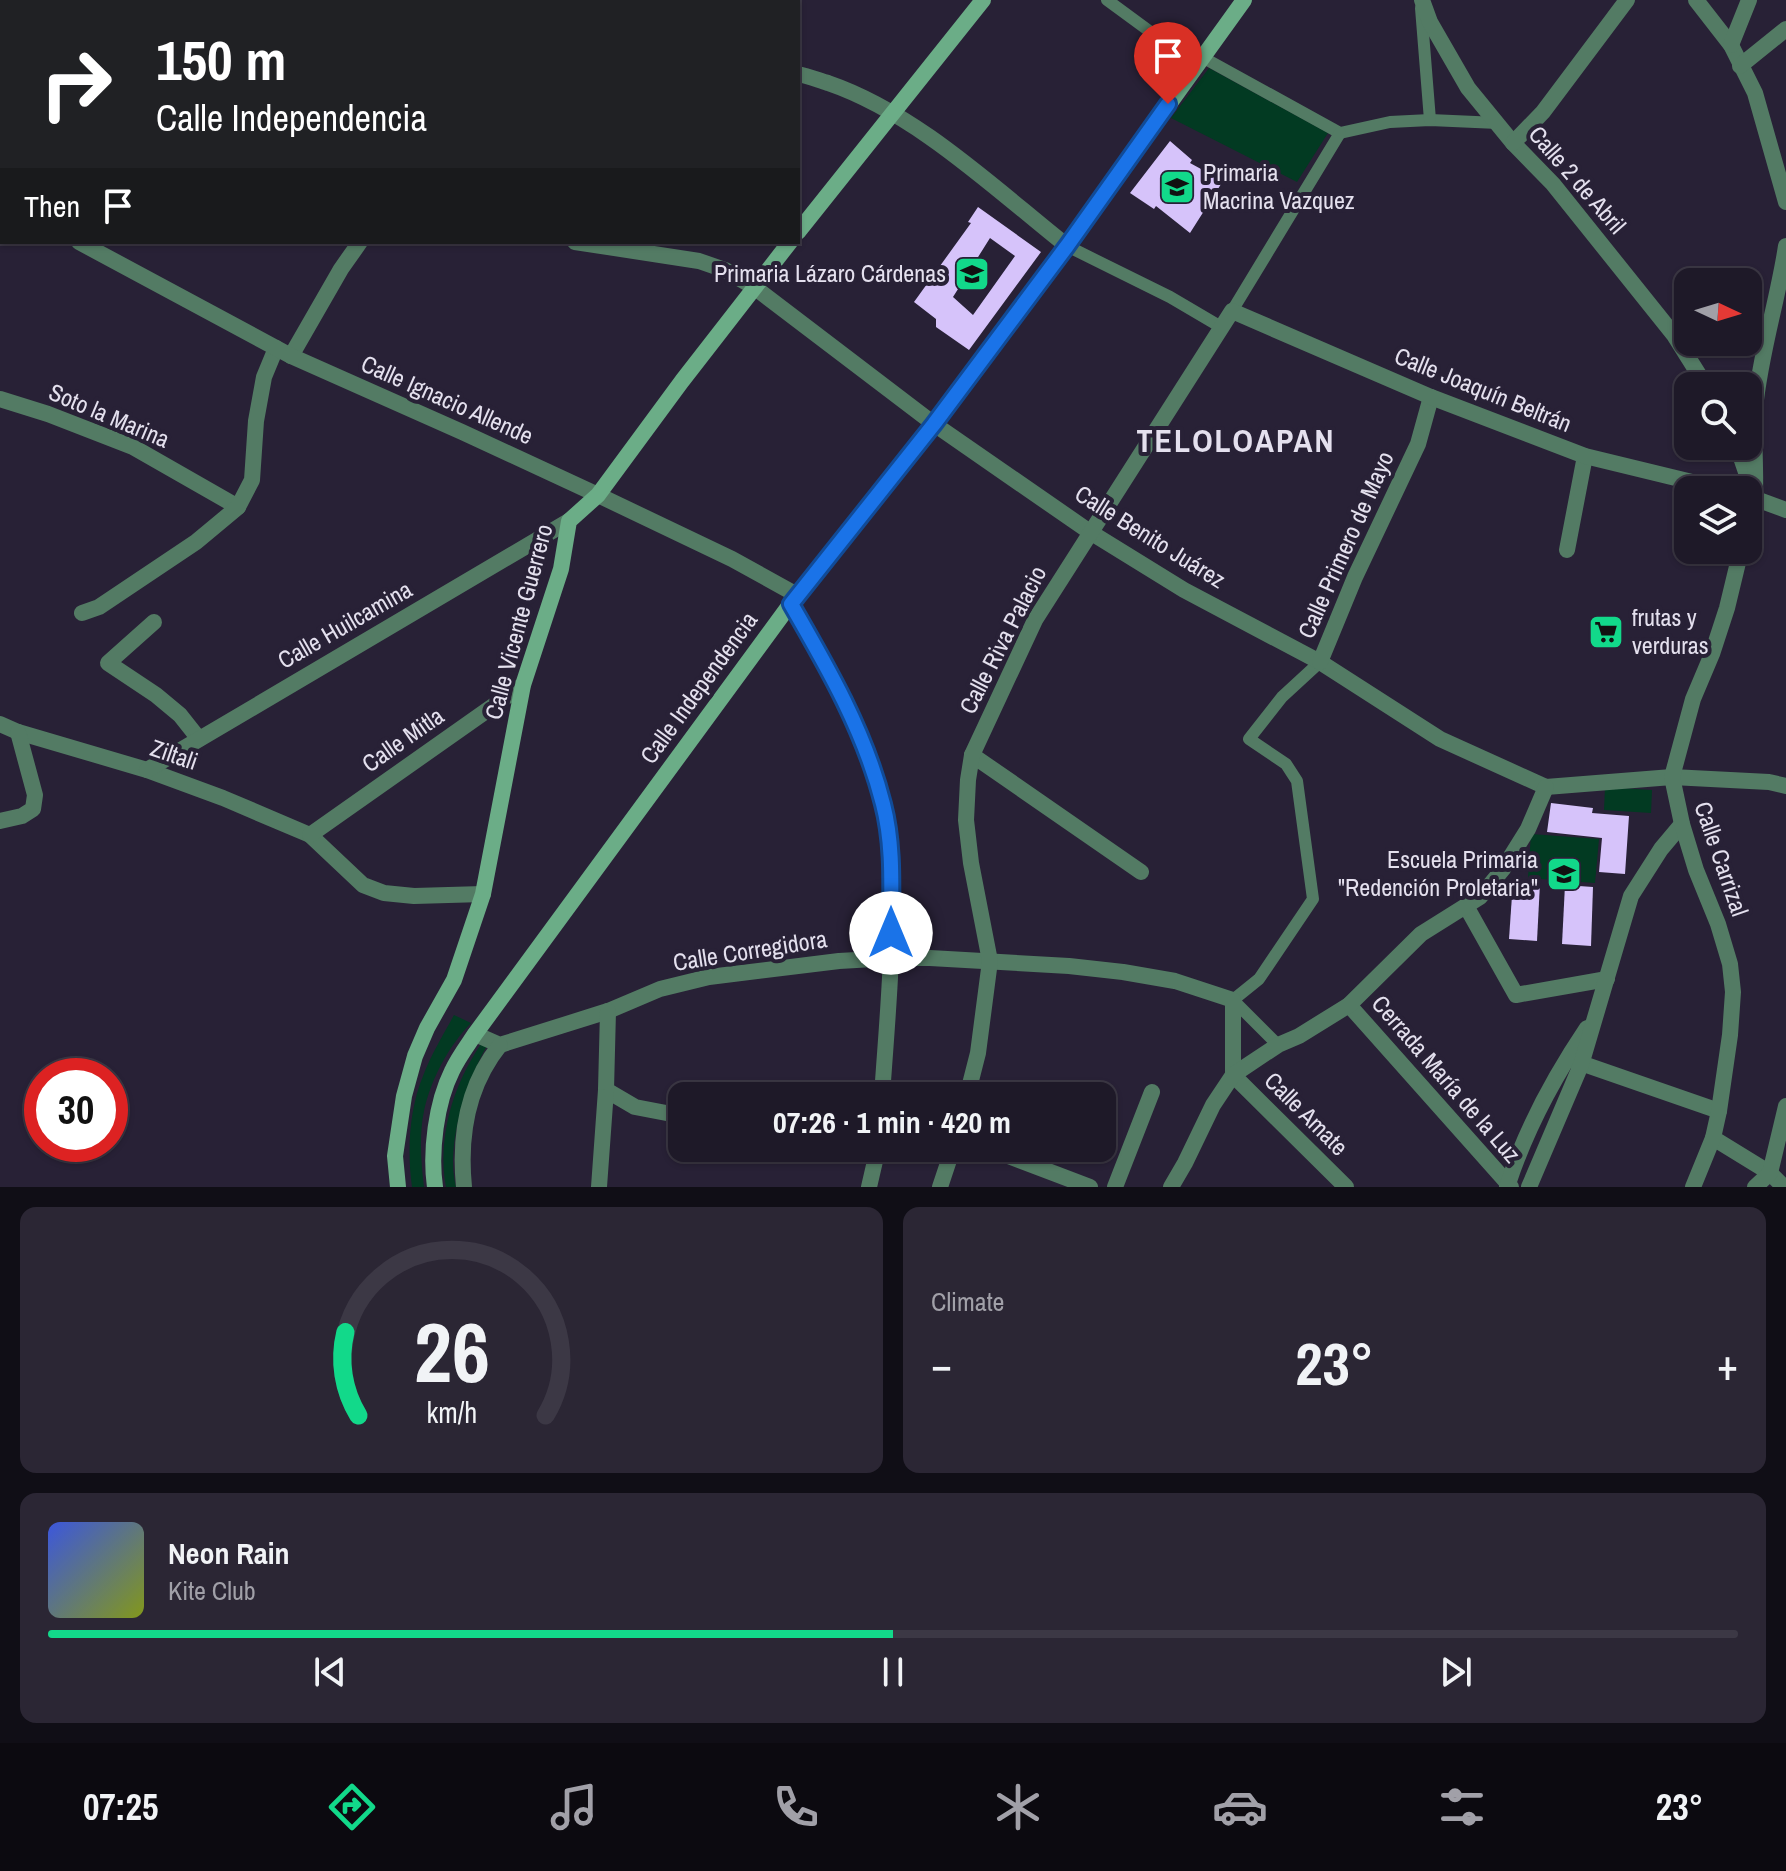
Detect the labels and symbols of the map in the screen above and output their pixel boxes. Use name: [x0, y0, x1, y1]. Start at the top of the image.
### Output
pin: [1134, 22, 1202, 104]
street label: Calle 2 de Abril: [1522, 118, 1634, 240]
place label: Primaria Macrina Vazquez: [1203, 156, 1355, 216]
school or university icon: Primaria Macrina Vazquez: [1158, 168, 1196, 206]
school or university icon: Primaria Lázaro Cárdenas: [953, 255, 991, 293]
place label: Primaria Lázaro Cárdenas: [714, 257, 946, 289]
north arrow: [1674, 268, 1762, 356]
street label: Calle Joaquín Beltrán: [1390, 339, 1577, 439]
street label: Calle Ignacio Allende: [356, 347, 538, 451]
street label: Soto la Marina: [44, 375, 175, 455]
district label: TELOLOAPAN: [1137, 419, 1335, 462]
street label: Calle Primero de Mayo: [1290, 446, 1401, 643]
street label: Calle Benito Juárez: [1069, 477, 1232, 595]
street label: Calle Vicente Guerrero: [477, 521, 559, 723]
street label: Calle Riva Palacio: [951, 560, 1053, 719]
street label: Calle Huilcamina: [272, 573, 417, 675]
place label: frutas y verduras: [1632, 601, 1709, 661]
street label: Calle Independencia: [632, 605, 764, 770]
supermarket icon: frutas y verduras: [1587, 613, 1625, 651]
street label: Calle Mitla: [355, 699, 450, 779]
street label: Ziltali: [146, 731, 202, 777]
street label: Calle Carrizal: [1687, 797, 1756, 920]
place label: Escuela Primaria "Redención Proletaria": [1338, 843, 1538, 903]
school or university icon: Escuela Primaria "Redención Proletaria": [1545, 855, 1583, 893]
position arrow: [849, 891, 933, 975]
street label: Calle Corregidora: [671, 922, 829, 978]
street label: Cerrada María de la Luz: [1365, 988, 1529, 1169]
speed limit sign: 30: [24, 1058, 128, 1162]
street label: Calle Amate: [1258, 1064, 1356, 1162]

